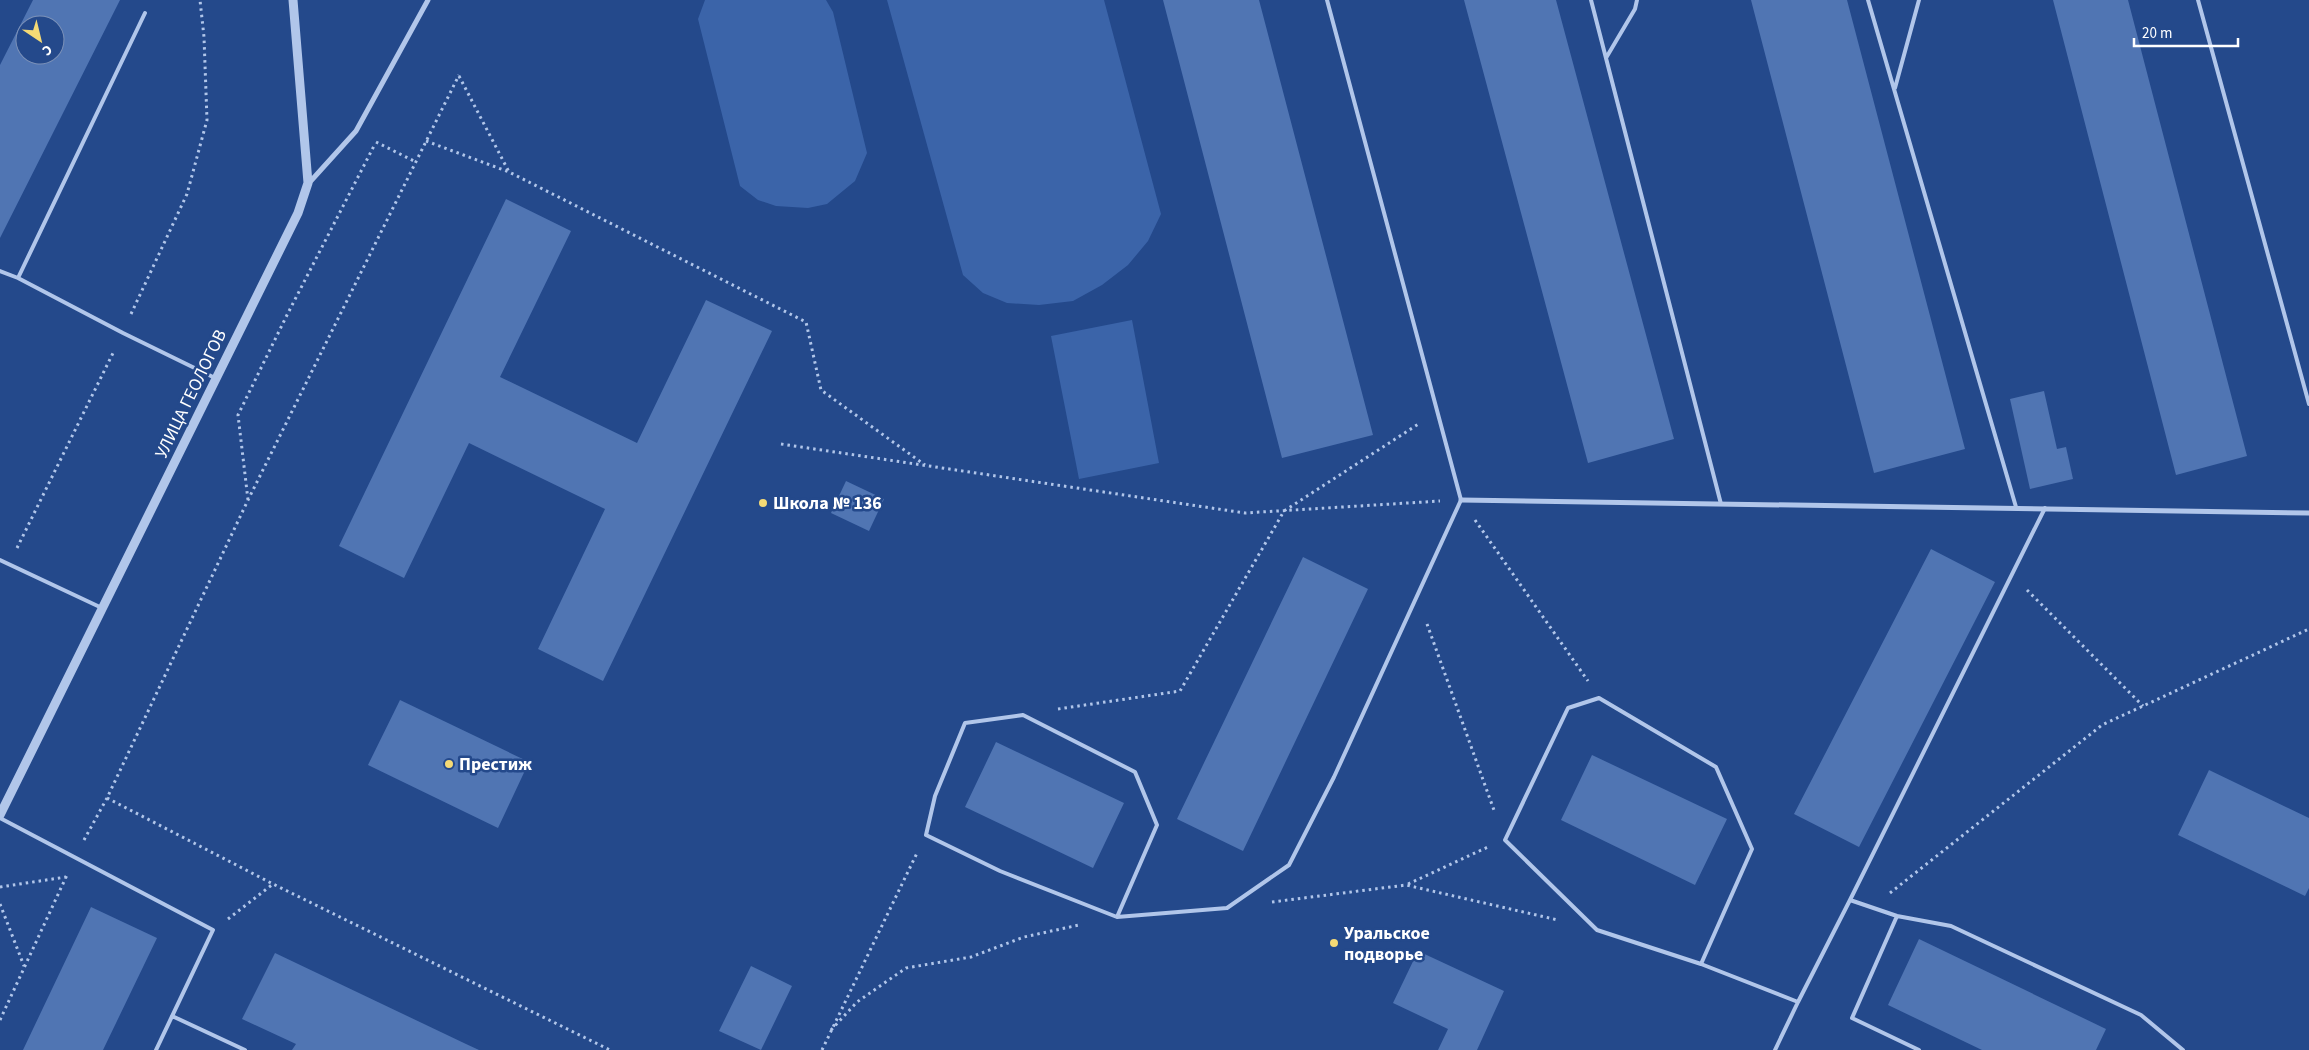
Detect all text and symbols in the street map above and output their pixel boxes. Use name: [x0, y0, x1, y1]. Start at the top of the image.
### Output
north arrow: [15, 15, 65, 65]
scale bar: [2134, 15, 2238, 47]
text: 20 m: [2142, 23, 2172, 44]
text: С: [38, 39, 56, 60]
street label: УЛИЦА ГЕОЛОГОВ: [149, 325, 233, 463]
place label: Школа № 136: [773, 491, 882, 516]
marker: Школа № 136: [757, 497, 769, 509]
place label: Престиж: [459, 752, 532, 777]
marker: Престиж: [443, 758, 455, 770]
place label: Уральское подворье: [1344, 921, 1430, 967]
marker: Уральское подворье: [1328, 937, 1340, 949]

